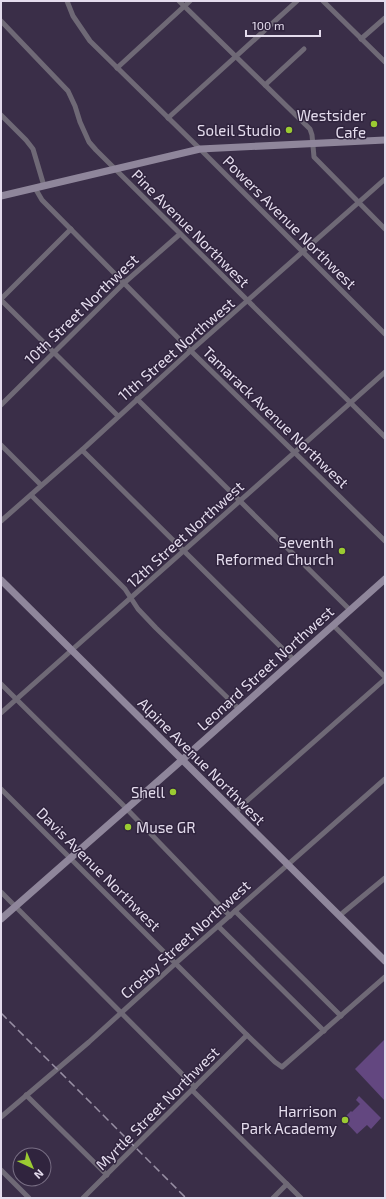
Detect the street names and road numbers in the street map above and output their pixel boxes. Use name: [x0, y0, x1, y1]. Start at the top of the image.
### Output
street label: Powers Avenue Northwest: [220, 152, 361, 293]
street label: Pine Avenue Northwest: [128, 165, 254, 291]
street label: 10th Street Northwest: [20, 250, 142, 368]
street label: 11th Street Northwest: [114, 293, 238, 404]
street label: Tamarack Avenue Northwest: [199, 343, 353, 492]
street label: 12th Street Northwest: [123, 477, 247, 591]
street label: Leonard Street Northwest: [193, 602, 337, 734]
street label: Alpine Avenue Northwest: [135, 694, 270, 829]
street label: Davis Avenue Northwest: [33, 803, 165, 935]
street label: Crosby Street Northwest: [116, 876, 254, 1002]
street label: Myrtle Street Northwest: [92, 1042, 223, 1173]

